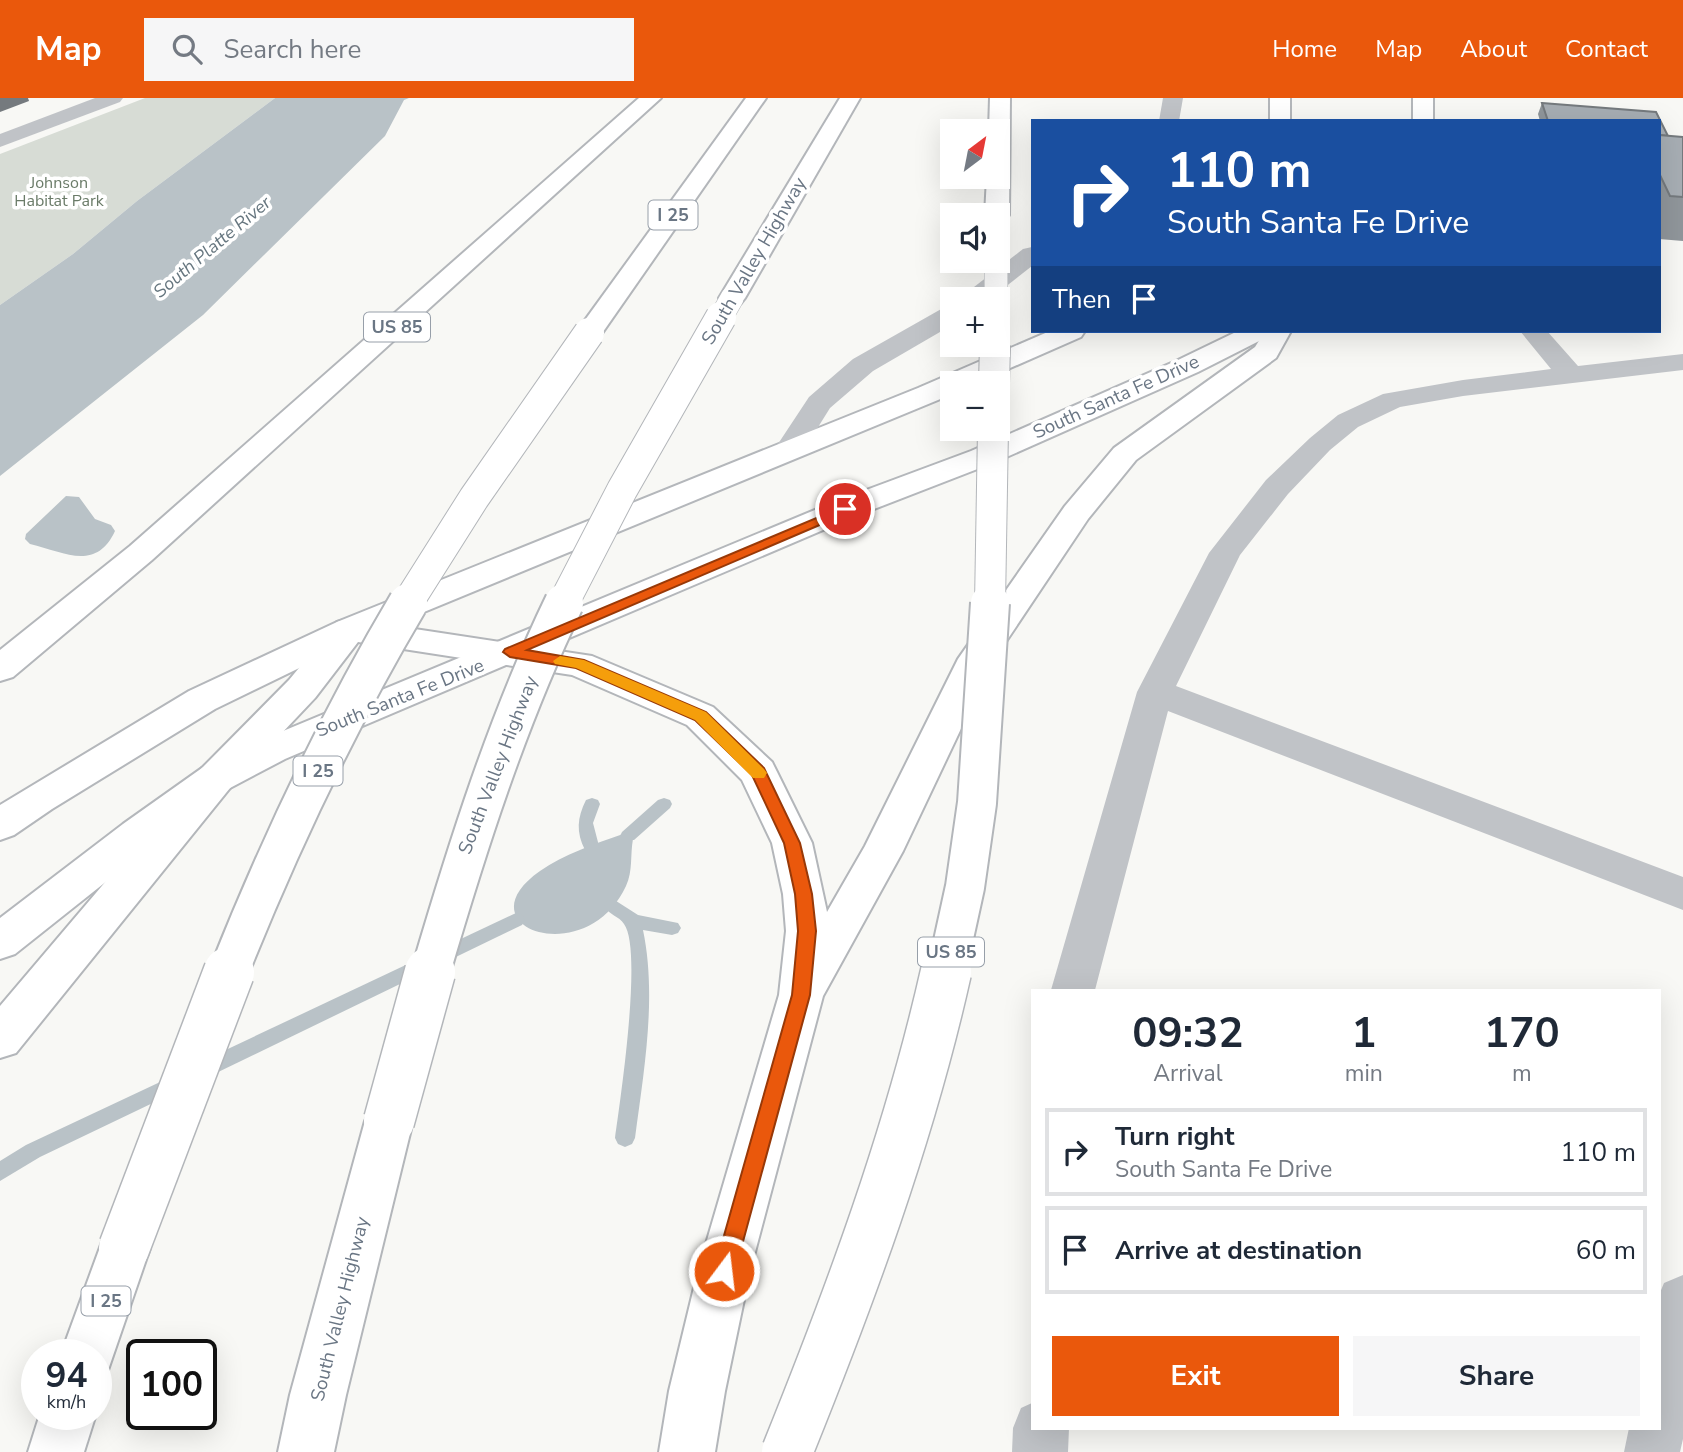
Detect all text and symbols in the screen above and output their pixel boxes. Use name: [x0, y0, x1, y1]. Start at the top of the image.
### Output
search box: [144, 18, 634, 81]
text: Map: [35, 27, 102, 72]
icon: search: [168, 30, 206, 68]
text: Search here: [224, 32, 361, 67]
text: Home: [1272, 33, 1337, 65]
text: Map: [1375, 33, 1422, 65]
text: About: [1460, 33, 1527, 65]
text: Contact: [1565, 33, 1648, 65]
north arrow: [940, 119, 1010, 189]
map controls: [940, 119, 1010, 441]
text: 110 m: [1167, 137, 1311, 204]
icon: right: [1052, 147, 1143, 238]
park label: Johnson Habitat Park: [14, 172, 105, 212]
street label: South Valley Highway: [695, 172, 813, 349]
water label: South Platte River: [148, 190, 276, 303]
road number: I 25: [648, 201, 698, 230]
text: South Santa Fe Drive: [1167, 201, 1469, 244]
button: sound: [940, 203, 1010, 273]
icon: arrive: [1125, 280, 1163, 318]
text: Then: [1052, 282, 1111, 317]
button: +: [940, 287, 1010, 357]
road number: US 85: [364, 312, 430, 342]
street label: South Santa Fe Drive: [1029, 349, 1203, 445]
button: −: [940, 371, 1010, 441]
pin: [815, 479, 875, 539]
icon: arrive: [826, 490, 864, 528]
street label: South Santa Fe Drive: [312, 652, 488, 744]
street label: South Valley Highway: [452, 672, 544, 858]
road number: I 25: [294, 756, 342, 786]
road number: US 85: [918, 938, 984, 966]
text: 09:32: [1132, 1005, 1243, 1062]
text: 1: [1351, 1005, 1376, 1062]
text: 170: [1484, 1005, 1560, 1062]
text: Arrival: [1153, 1058, 1222, 1089]
text: min: [1345, 1058, 1383, 1089]
text: m: [1512, 1058, 1532, 1089]
text: Turn right: [1115, 1119, 1234, 1154]
icon: right: [1056, 1133, 1094, 1171]
text: 110 m: [1560, 1135, 1636, 1170]
text: South Santa Fe Drive: [1115, 1154, 1332, 1185]
street label: South Valley Highway: [304, 1214, 376, 1404]
icon: arrive: [1056, 1231, 1094, 1269]
text: Arrive at destination: [1115, 1233, 1362, 1268]
text: 60 m: [1576, 1233, 1636, 1268]
position arrow: [687, 1234, 761, 1308]
road number: I 25: [82, 1286, 130, 1316]
button: Exit: [1052, 1336, 1339, 1416]
button: Share: [1353, 1336, 1640, 1416]
speed limit sign: 100: [126, 1339, 217, 1430]
text: 94: [45, 1352, 88, 1399]
text: km/h: [47, 1390, 86, 1414]

